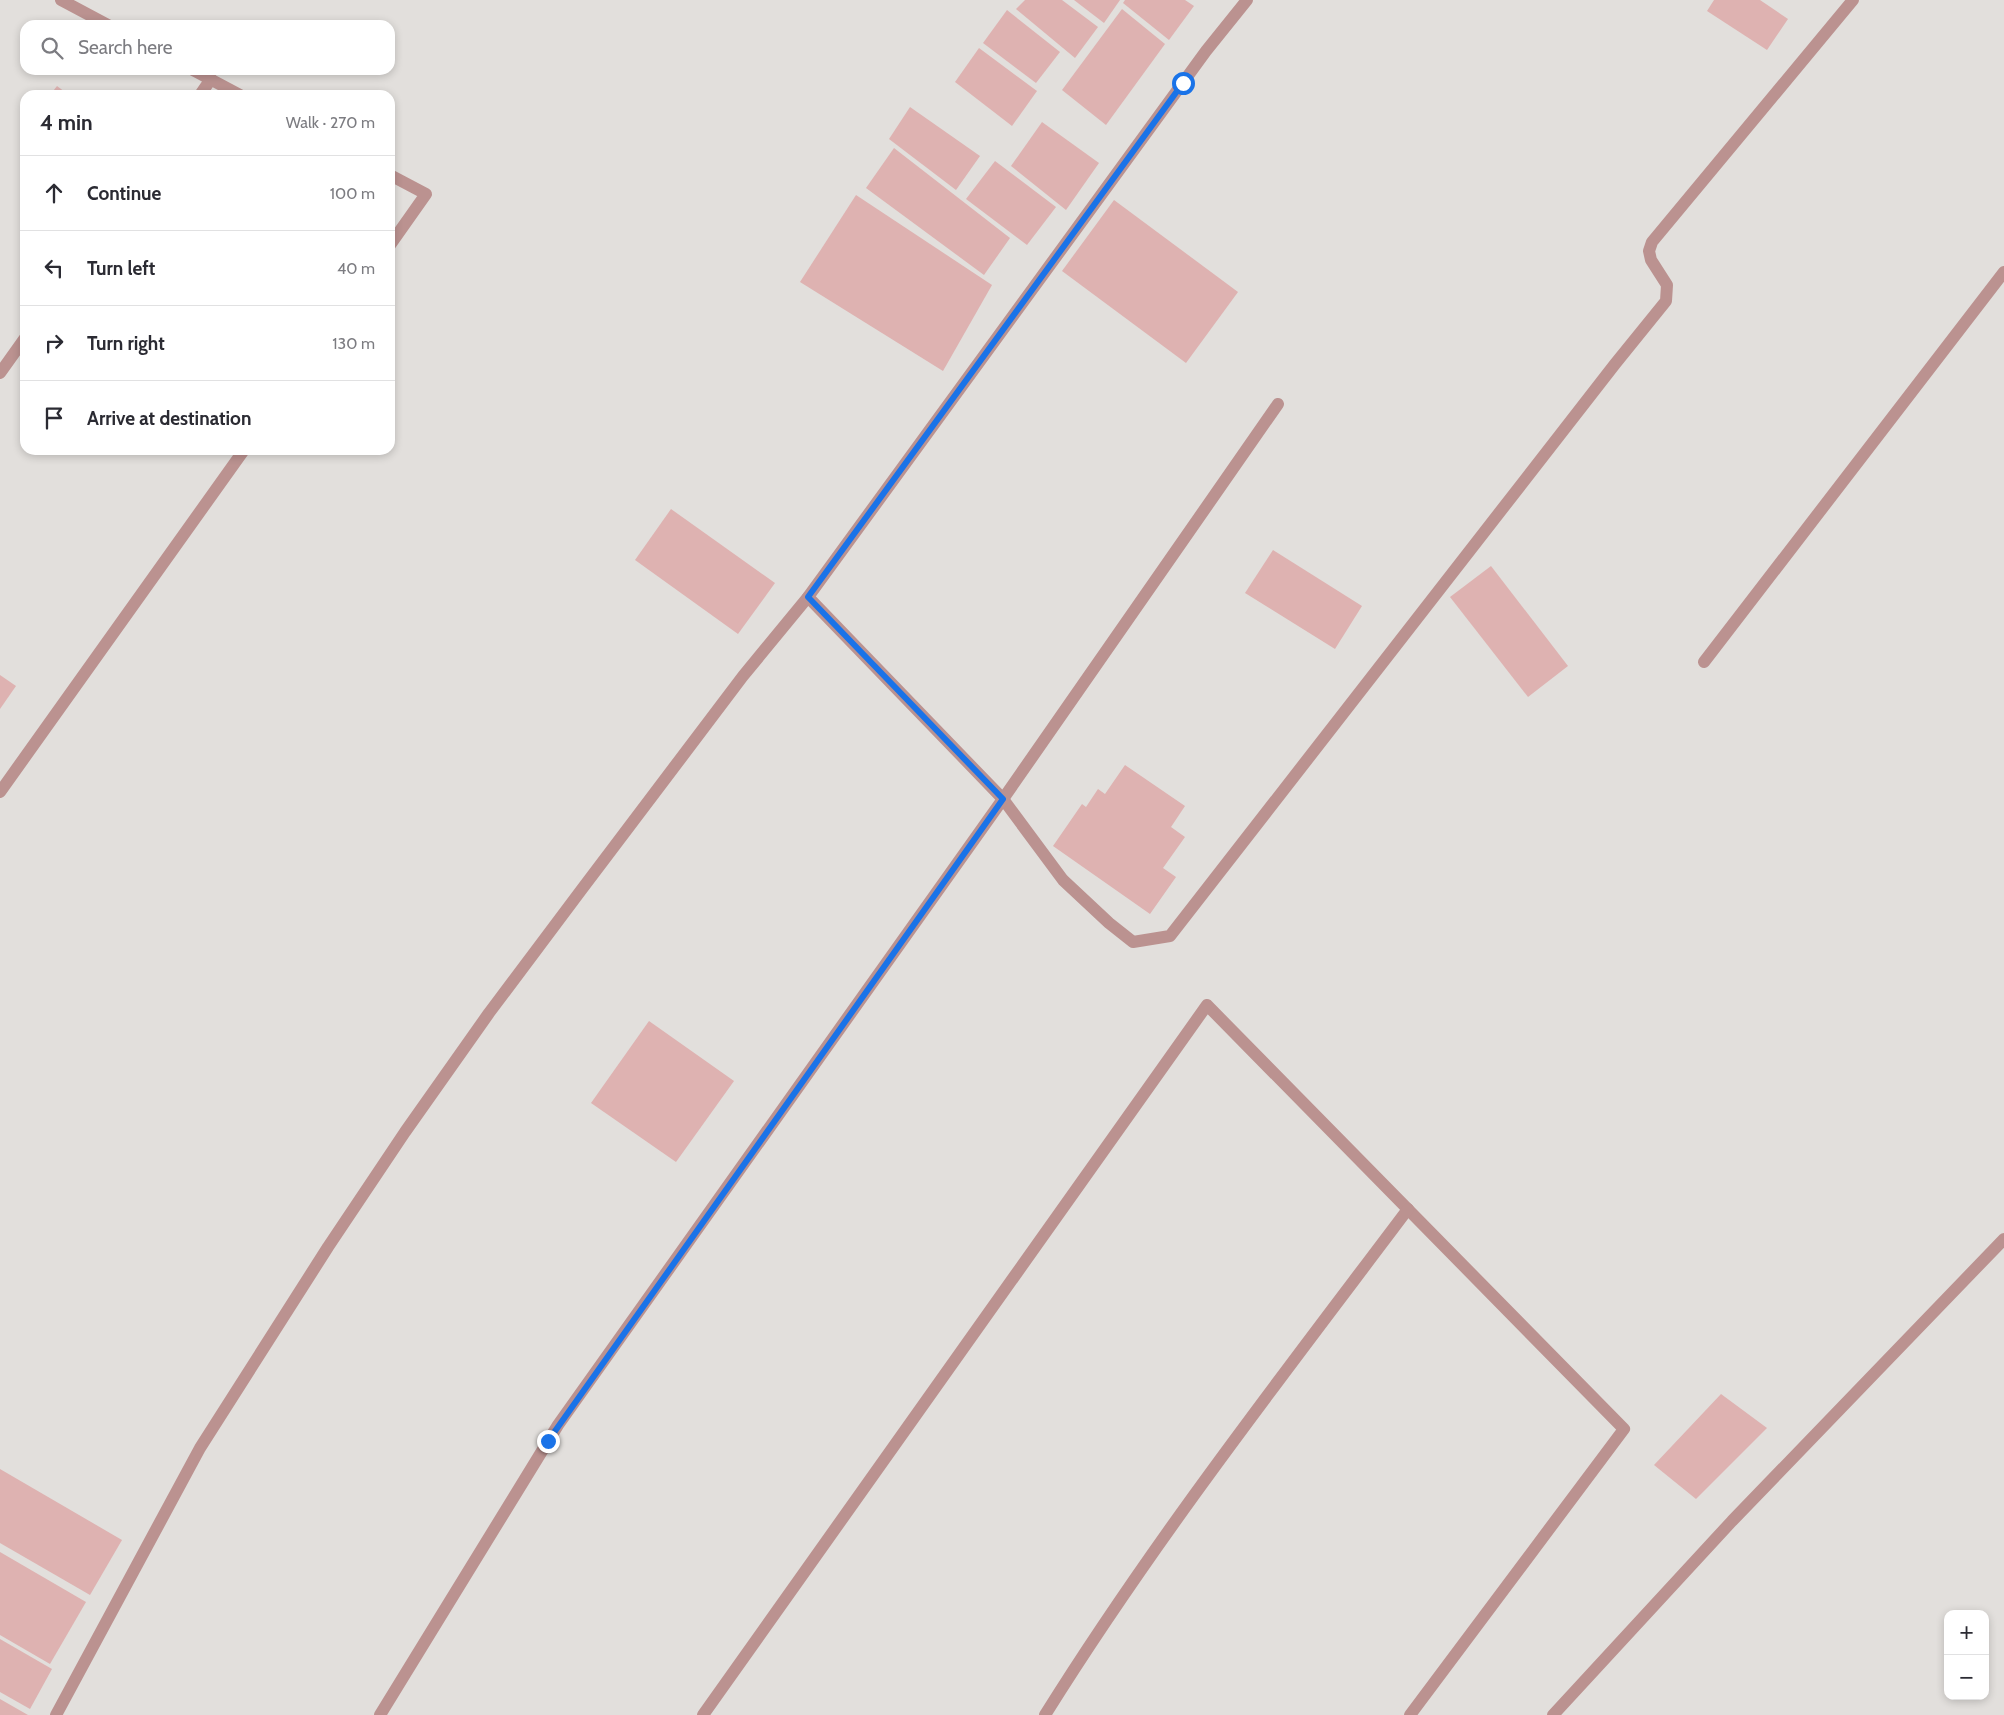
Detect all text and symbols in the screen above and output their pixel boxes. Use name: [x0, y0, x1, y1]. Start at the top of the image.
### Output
search box: [20, 20, 395, 75]
icon: search: [38, 34, 66, 62]
text: Search here: [78, 36, 172, 59]
route start: [1172, 72, 1195, 95]
text: 4 min: [40, 110, 93, 135]
text: Walk · 270 m: [286, 113, 375, 132]
icon: ahead: [40, 179, 68, 207]
text: Continue: [87, 182, 161, 205]
text: 100 m: [330, 184, 375, 203]
icon: left: [40, 254, 68, 282]
text: Turn left: [87, 257, 155, 280]
text: 40 m: [337, 259, 375, 278]
icon: right: [40, 329, 68, 357]
text: Turn right: [87, 332, 165, 355]
text: 130 m: [332, 334, 375, 353]
icon: arrive: [40, 404, 68, 432]
text: Arrive at destination: [87, 407, 251, 430]
route end: [537, 1430, 560, 1453]
map controls: [1944, 1610, 1989, 1700]
button: +: [1944, 1610, 1989, 1655]
button: −: [1944, 1655, 1989, 1700]

